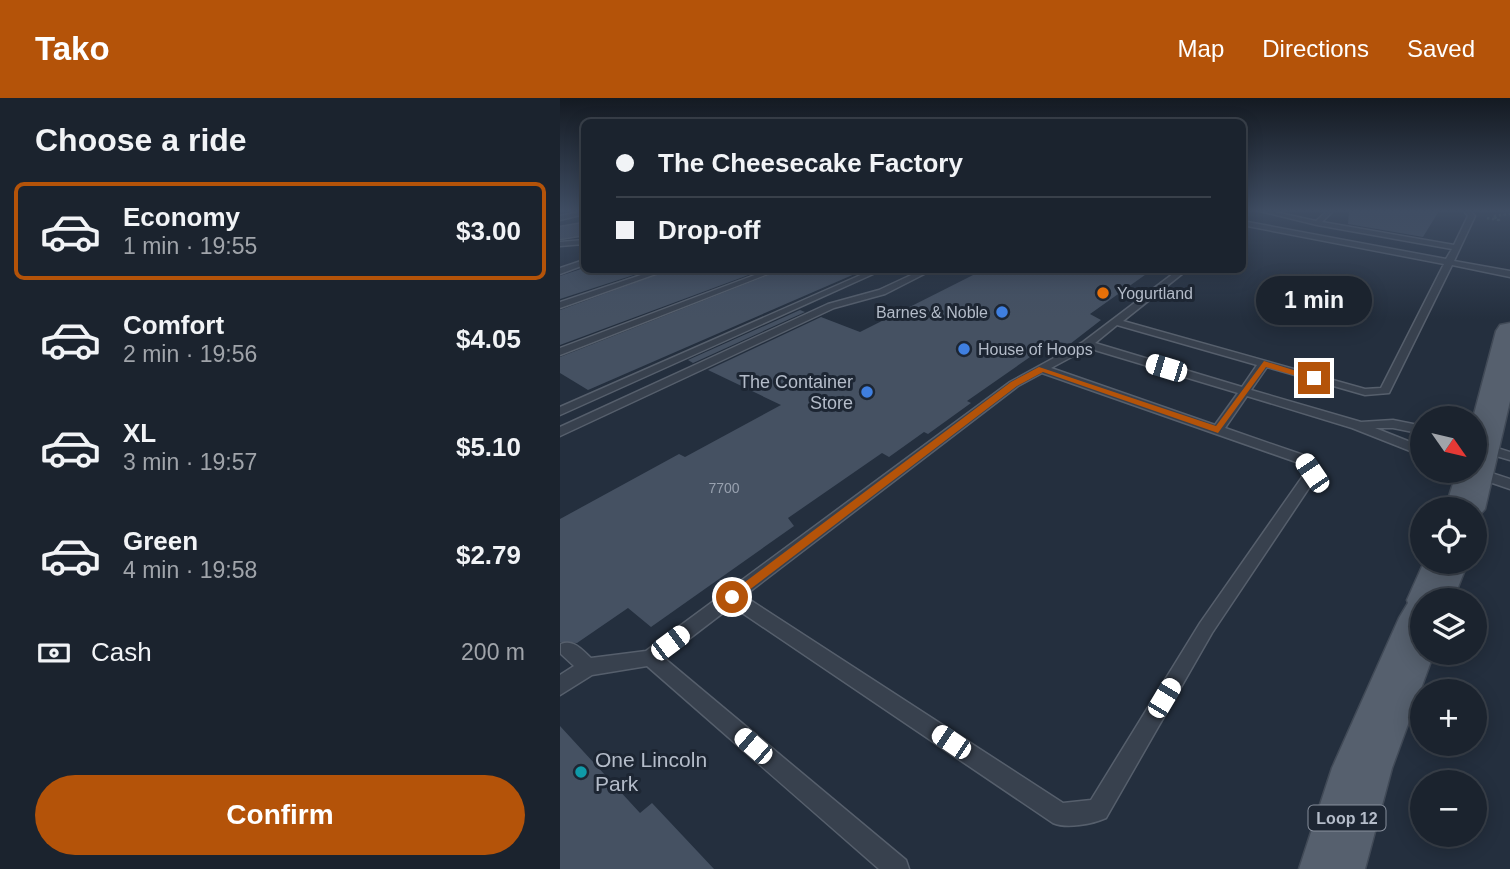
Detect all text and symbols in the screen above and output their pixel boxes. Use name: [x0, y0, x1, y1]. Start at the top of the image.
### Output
text: Tako: [35, 30, 110, 67]
text: Map: [1178, 35, 1224, 62]
text: Directions: [1262, 35, 1369, 62]
text: Saved: [1407, 35, 1475, 62]
text: Choose a ride: [35, 122, 247, 158]
text: The Cheesecake Factory: [658, 148, 963, 178]
icon: car: [39, 200, 102, 263]
text: Economy: [123, 202, 240, 232]
text: Drop-off: [658, 215, 761, 245]
text: $3.00: [456, 216, 521, 246]
text: 1 min · 19:55: [123, 233, 257, 259]
callout: 1 min: [1256, 276, 1372, 326]
marker: Yogurtland: [1095, 285, 1111, 301]
place label: Yogurtland: [1117, 285, 1193, 302]
text: 1 min: [1284, 287, 1344, 313]
place label: Barnes & Noble: [876, 304, 988, 321]
marker: Barnes & Noble: [994, 304, 1010, 320]
icon: car: [39, 308, 102, 371]
text: Comfort: [123, 310, 224, 340]
text: $4.05: [456, 324, 521, 354]
text: 2 min · 19:56: [123, 341, 257, 367]
marker: House of Hoops: [956, 341, 972, 357]
place label: House of Hoops: [978, 341, 1093, 358]
car: [1143, 352, 1190, 384]
route end: [1298, 362, 1330, 394]
place label: The Container Store: [739, 372, 853, 413]
marker: The Container Store: [859, 384, 875, 400]
north arrow: [1410, 406, 1488, 483]
map controls: [1410, 406, 1487, 847]
icon: car: [39, 416, 102, 479]
text: XL: [123, 418, 156, 448]
text: $5.10: [456, 432, 521, 462]
text: 3 min · 19:57: [123, 449, 257, 475]
car: [1292, 450, 1333, 496]
house number: 7700: [708, 480, 740, 496]
button: locate: [1410, 497, 1487, 574]
icon: car: [39, 524, 102, 587]
text: Green: [123, 526, 198, 556]
text: $2.79: [456, 540, 521, 570]
text: 4 min · 19:58: [123, 557, 257, 583]
route start: [716, 581, 748, 613]
button: layers: [1410, 588, 1487, 665]
car: [647, 622, 694, 664]
icon: cash: [35, 634, 73, 672]
text: Cash: [91, 637, 152, 667]
text: 200 m: [461, 639, 525, 665]
car: [1145, 675, 1184, 721]
button: +: [1410, 679, 1487, 756]
car: [928, 722, 975, 762]
car: [731, 724, 776, 768]
place label: One Lincoln Park: [595, 748, 707, 795]
marker: One Lincoln Park: [573, 764, 589, 780]
button: −: [1410, 770, 1487, 847]
button: Confirm: [35, 775, 525, 855]
road number: Loop 12: [1308, 806, 1386, 831]

